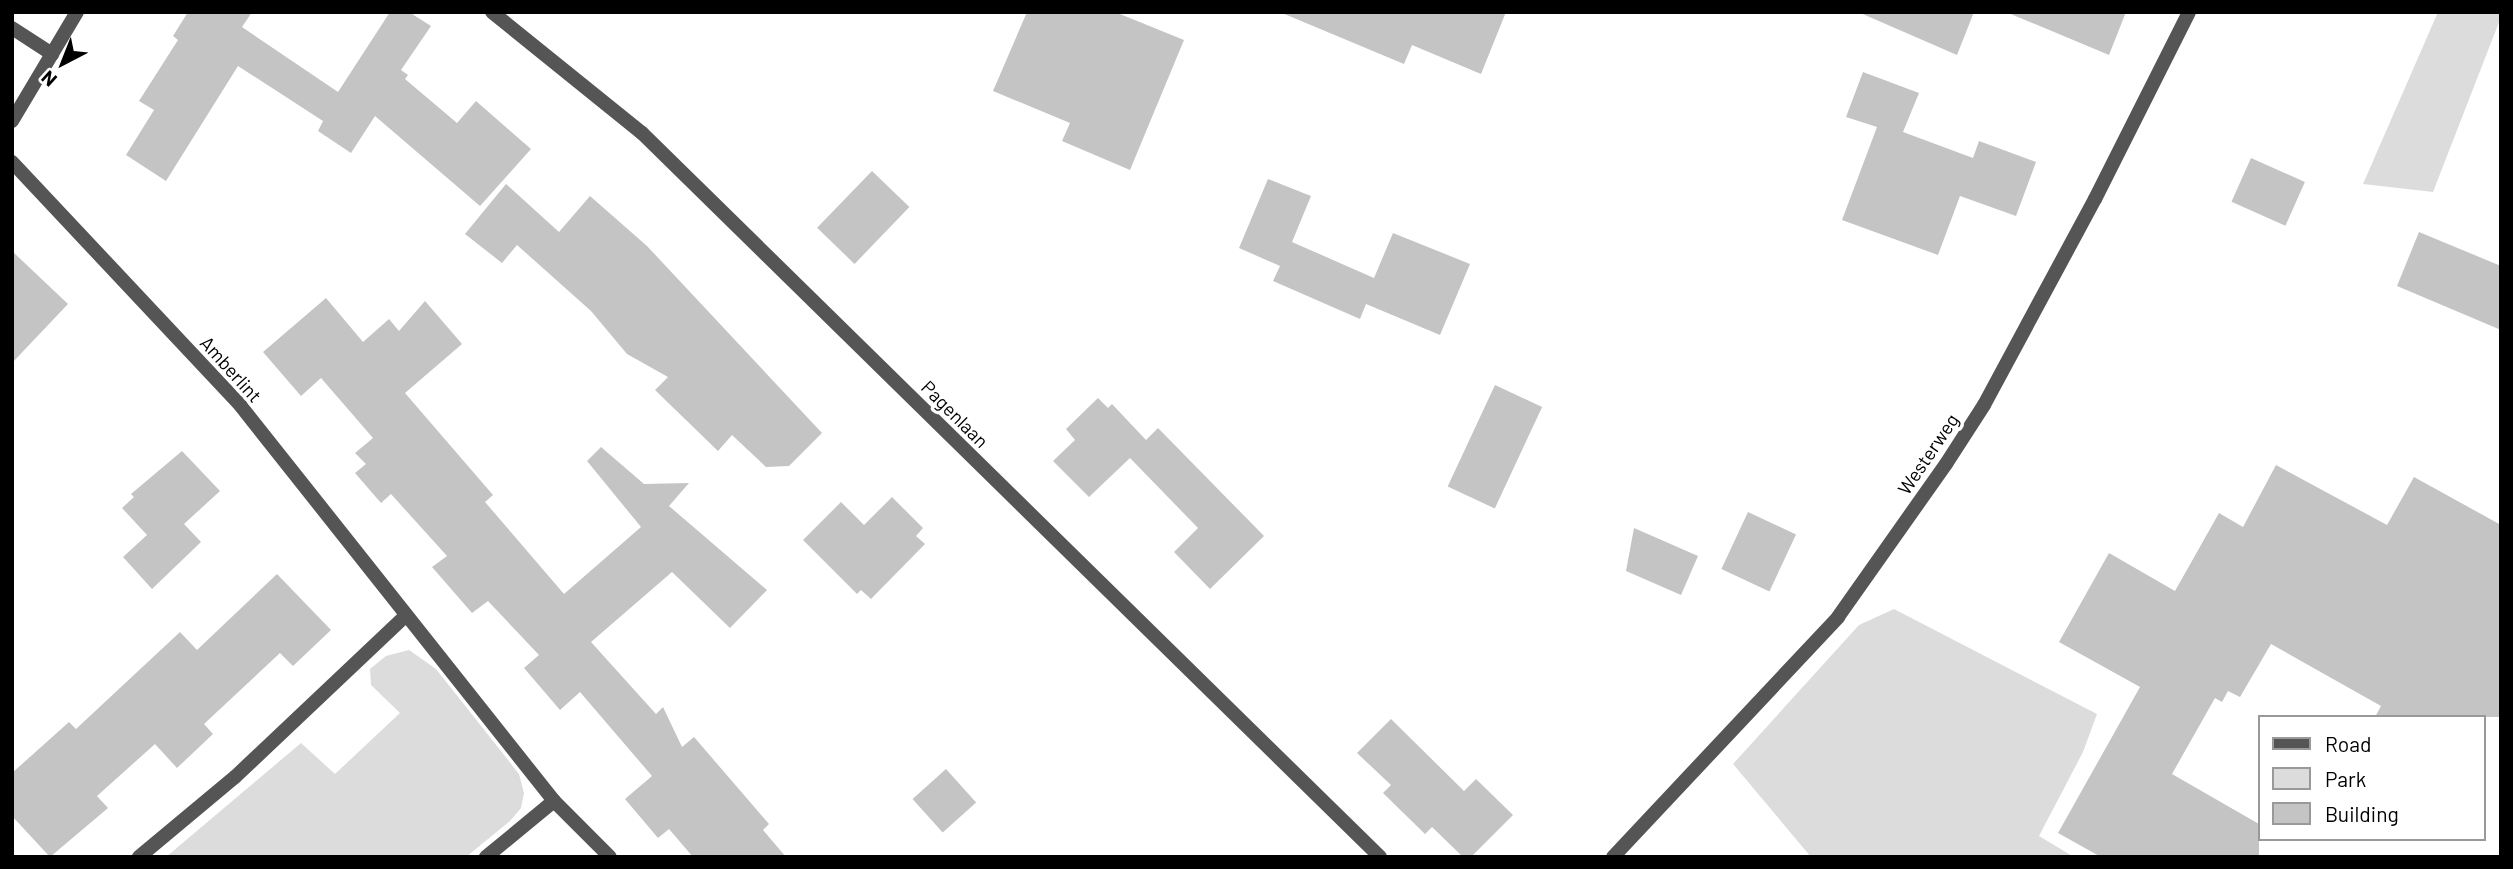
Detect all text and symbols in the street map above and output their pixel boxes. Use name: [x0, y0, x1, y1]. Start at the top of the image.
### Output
north arrow: [28, 28, 98, 98]
text: N: [36, 66, 61, 92]
street label: Amberlint: [195, 331, 267, 407]
street label: Pagenlaan: [917, 376, 993, 452]
street label: Westerweg: [1893, 409, 1963, 499]
legend: [2258, 715, 2485, 841]
text: Road: [2325, 731, 2371, 756]
text: Park: [2325, 766, 2366, 791]
text: Building: [2325, 801, 2399, 826]

